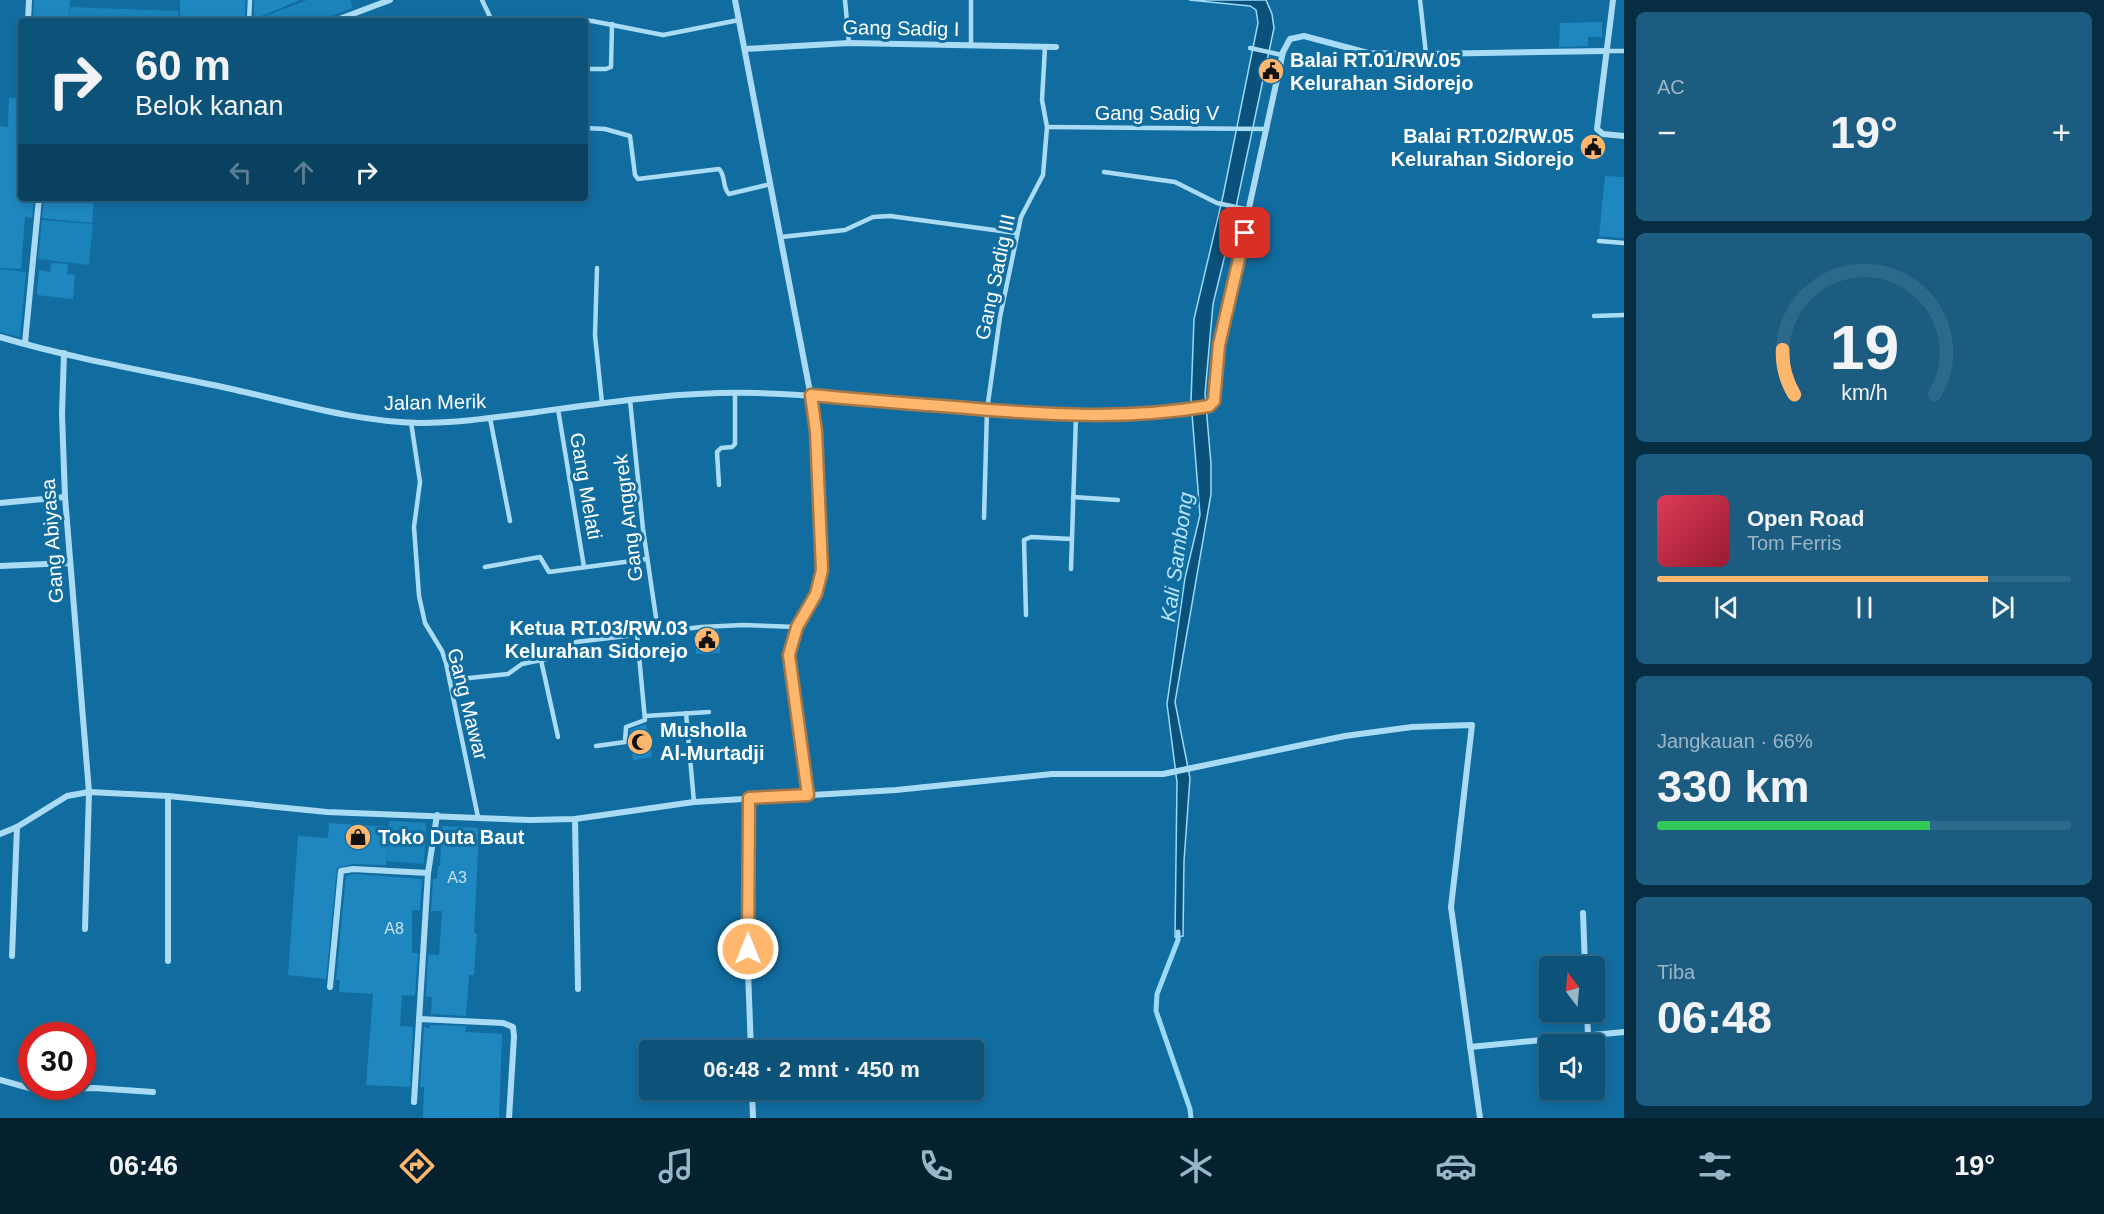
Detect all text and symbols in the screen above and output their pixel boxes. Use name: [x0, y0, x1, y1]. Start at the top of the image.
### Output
street label: Gang Sadig I: [842, 16, 960, 40]
icon: right: [36, 42, 114, 120]
text: 60 m: [135, 42, 231, 89]
place label: Balai RT.01/RW.05 Kelurahan Sidorejo: [1290, 49, 1473, 94]
public building icon: Balai RT.01/RW.05 Kelurahan Sidorejo: [1256, 56, 1286, 86]
text: AC: [1657, 76, 1685, 98]
text: Belok kanan: [135, 91, 284, 121]
street label: Gang Sadig V: [1095, 102, 1220, 124]
text: 19°: [1830, 107, 1898, 158]
text: −: [1657, 114, 1676, 151]
text: +: [2052, 114, 2071, 151]
place label: Balai RT.02/RW.05 Kelurahan Sidorejo: [1391, 125, 1574, 170]
public building icon: Balai RT.02/RW.05 Kelurahan Sidorejo: [1578, 132, 1608, 162]
icon: left: [224, 156, 257, 189]
icon: ahead: [287, 156, 320, 189]
icon: right: [350, 156, 383, 189]
pin: [1219, 207, 1270, 258]
street label: Gang Sadig III: [971, 212, 1019, 342]
icon: arrive: [1228, 216, 1261, 249]
text: 19: [1829, 313, 1899, 382]
text: km/h: [1841, 381, 1887, 405]
street label: Jalan Merik: [384, 390, 487, 414]
street label: Gang Melati: [566, 431, 606, 541]
street label: Gang Anggrek: [609, 452, 647, 583]
street label: Gang Abiyasa: [37, 477, 67, 604]
water label: Kali Sambong: [1156, 490, 1197, 623]
text: Open Road: [1747, 506, 1864, 531]
text: Tom Ferris: [1747, 532, 1841, 554]
icon: previous: [1710, 591, 1743, 624]
icon: pause: [1848, 591, 1881, 624]
icon: next: [1986, 591, 2019, 624]
place label: Ketua RT.03/RW.03 Kelurahan Sidorejo: [505, 617, 688, 662]
public building icon: Ketua RT.03/RW.03 Kelurahan Sidorejo: [692, 625, 722, 655]
street label: Gang Mawar: [443, 646, 493, 763]
place label: Musholla Al-Murtadji: [660, 719, 764, 764]
mosque icon: Musholla Al-Murtadji: [625, 727, 655, 757]
text: Jangkauan · 66%: [1657, 730, 1813, 752]
text: 330 km: [1657, 761, 1810, 812]
shop icon: Toko Duta Baut: [343, 822, 373, 852]
place label: Toko Duta Baut: [378, 826, 525, 848]
house number: A3: [447, 869, 467, 886]
position arrow: [716, 917, 780, 981]
house number: A8: [384, 920, 404, 937]
north arrow: [1539, 956, 1605, 1022]
map controls: [1539, 956, 1605, 1100]
text: Tiba: [1657, 961, 1695, 983]
text: 06:48: [1657, 992, 1772, 1043]
speed limit sign: 30: [18, 1022, 96, 1100]
button: sound: [1539, 1034, 1605, 1100]
text: 06:48 · 2 mnt · 450 m: [703, 1057, 920, 1082]
icon: directions: [396, 1145, 438, 1187]
icon: music: [655, 1145, 697, 1187]
icon: phone: [915, 1145, 957, 1187]
icon: climate: [1175, 1145, 1217, 1187]
icon: car: [1435, 1145, 1477, 1187]
icon: filters: [1694, 1145, 1736, 1187]
text: 06:46: [109, 1151, 178, 1181]
text: 19°: [1954, 1151, 1995, 1181]

